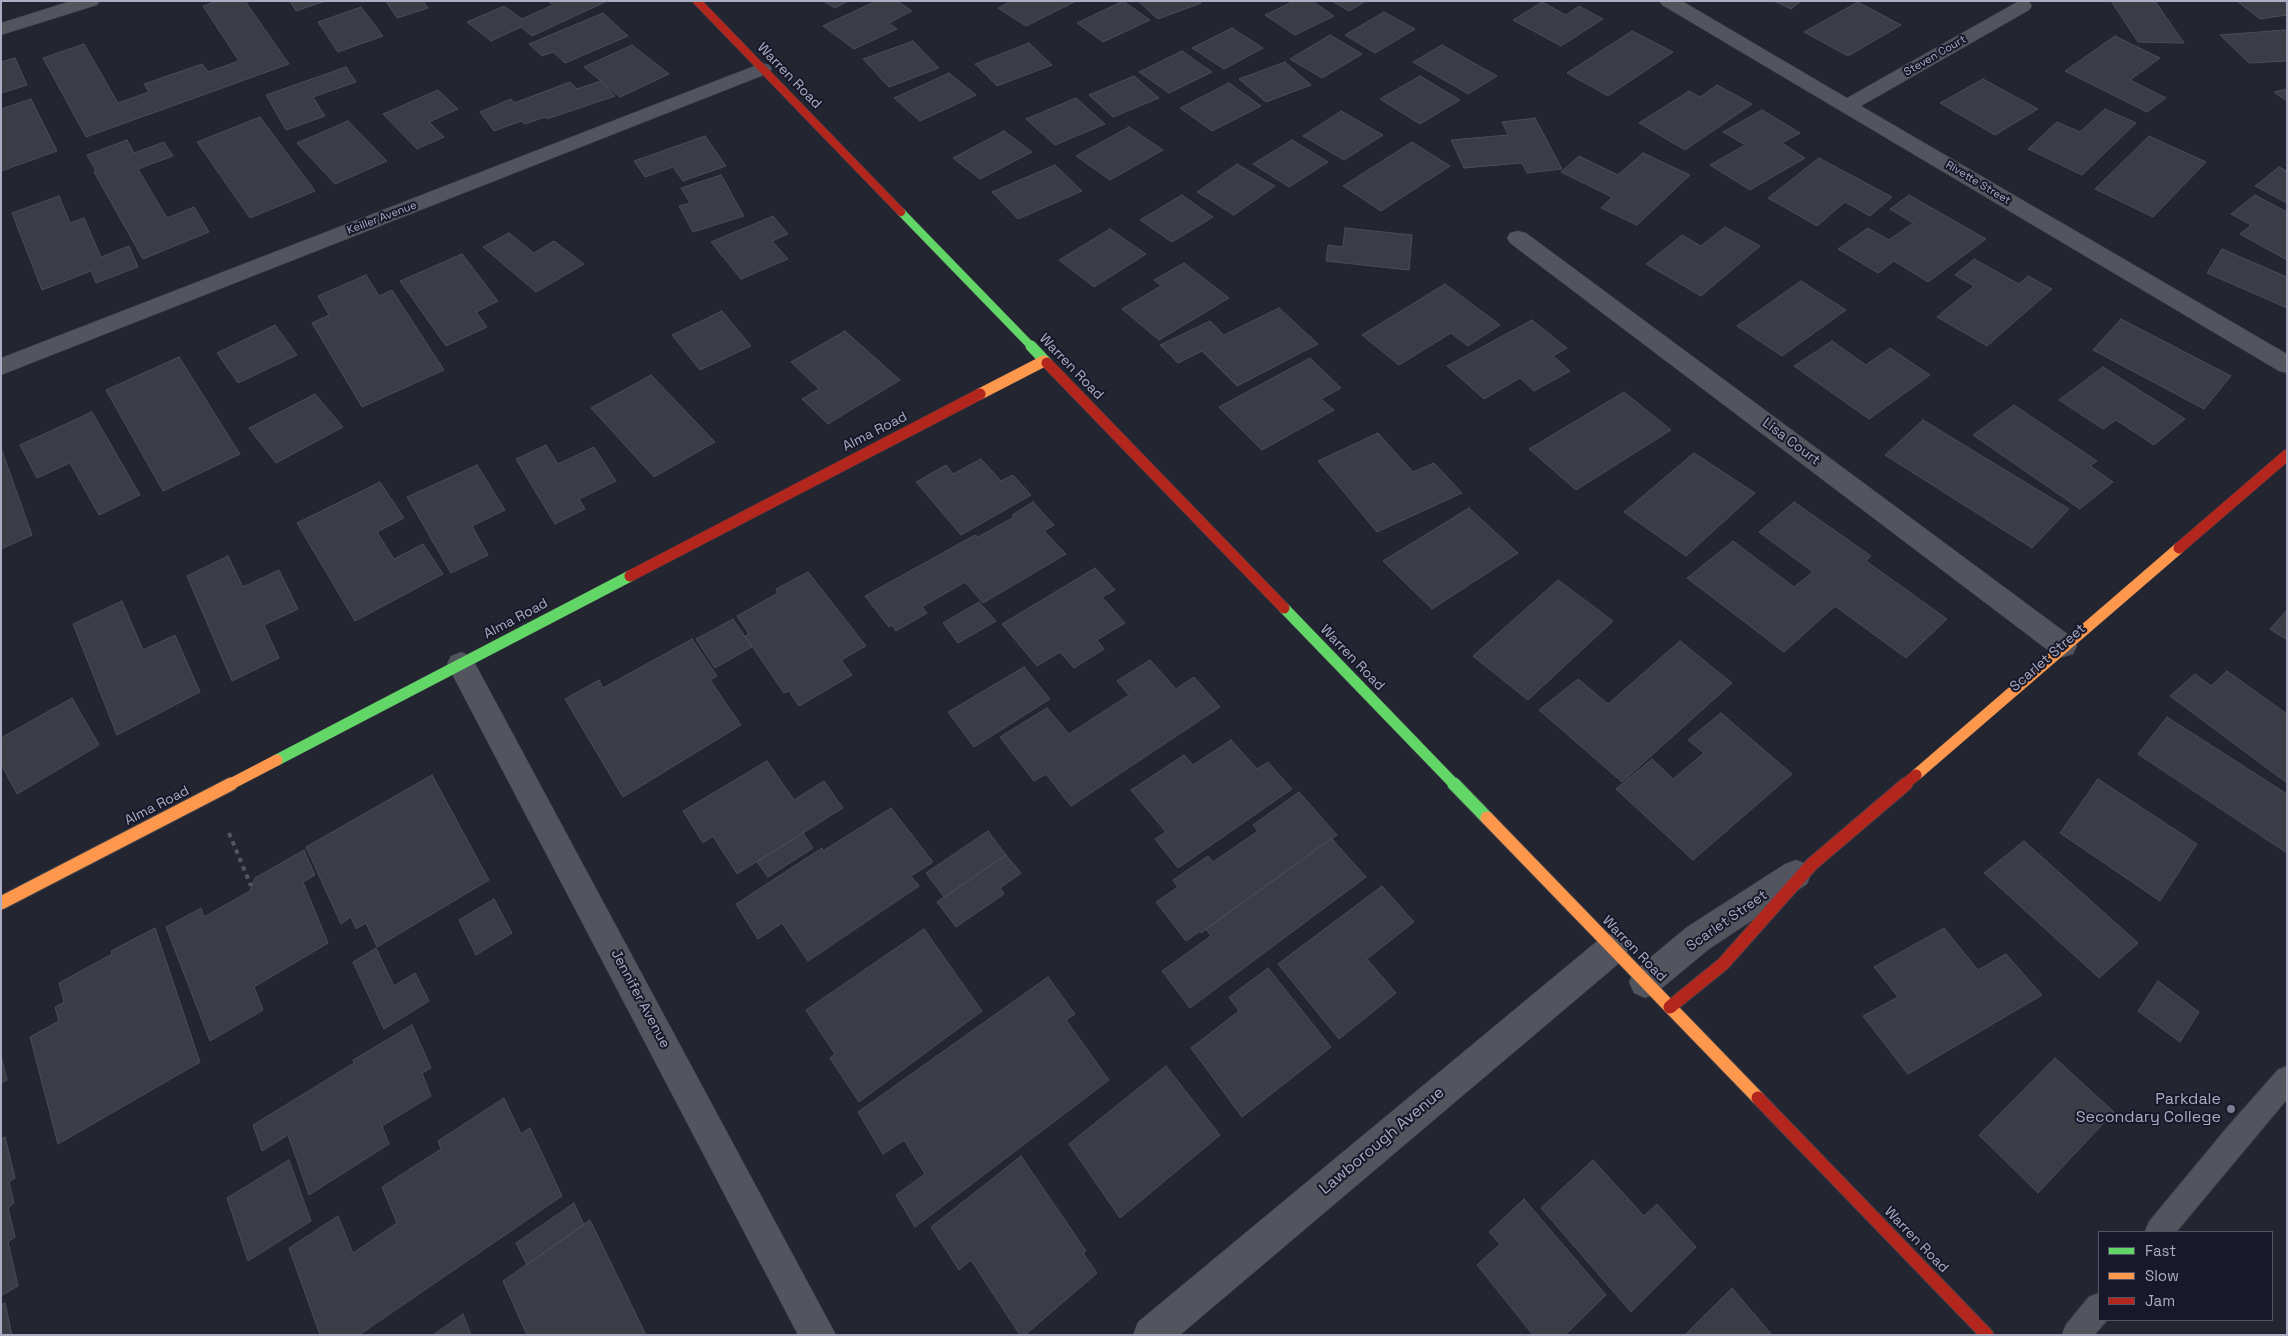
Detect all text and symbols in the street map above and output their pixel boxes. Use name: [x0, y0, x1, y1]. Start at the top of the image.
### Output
street label: Steven Court: [1902, 33, 1968, 79]
street label: Warren Road: [753, 39, 825, 113]
street label: Rivette Street: [1943, 158, 2013, 208]
street label: Keiller Avenue: [345, 199, 419, 237]
street label: Warren Road: [1035, 330, 1107, 404]
street label: Alma Road: [840, 409, 910, 455]
street label: Lisa Court: [1759, 415, 1823, 469]
street label: Alma Road: [481, 595, 551, 643]
street label: Warren Road: [1316, 621, 1388, 695]
street label: Scarlet Street: [2007, 621, 2089, 695]
street label: Alma Road: [122, 783, 192, 829]
street label: Scarlet Street: [1683, 887, 1771, 955]
street label: Warren Road: [1598, 912, 1670, 986]
street label: Jennifer Avenue: [607, 947, 673, 1051]
street label: Lawborough Avenue: [1316, 1083, 1448, 1199]
place label: Parkdale Secondary College: [2076, 1090, 2221, 1128]
marker: Parkdale Secondary College: [2225, 1103, 2237, 1115]
street label: Warren Road: [1880, 1203, 1952, 1277]
legend: [2098, 1231, 2273, 1321]
text: Fast: [2145, 1241, 2176, 1260]
text: Slow: [2145, 1266, 2179, 1285]
text: Jam: [2145, 1291, 2175, 1310]

